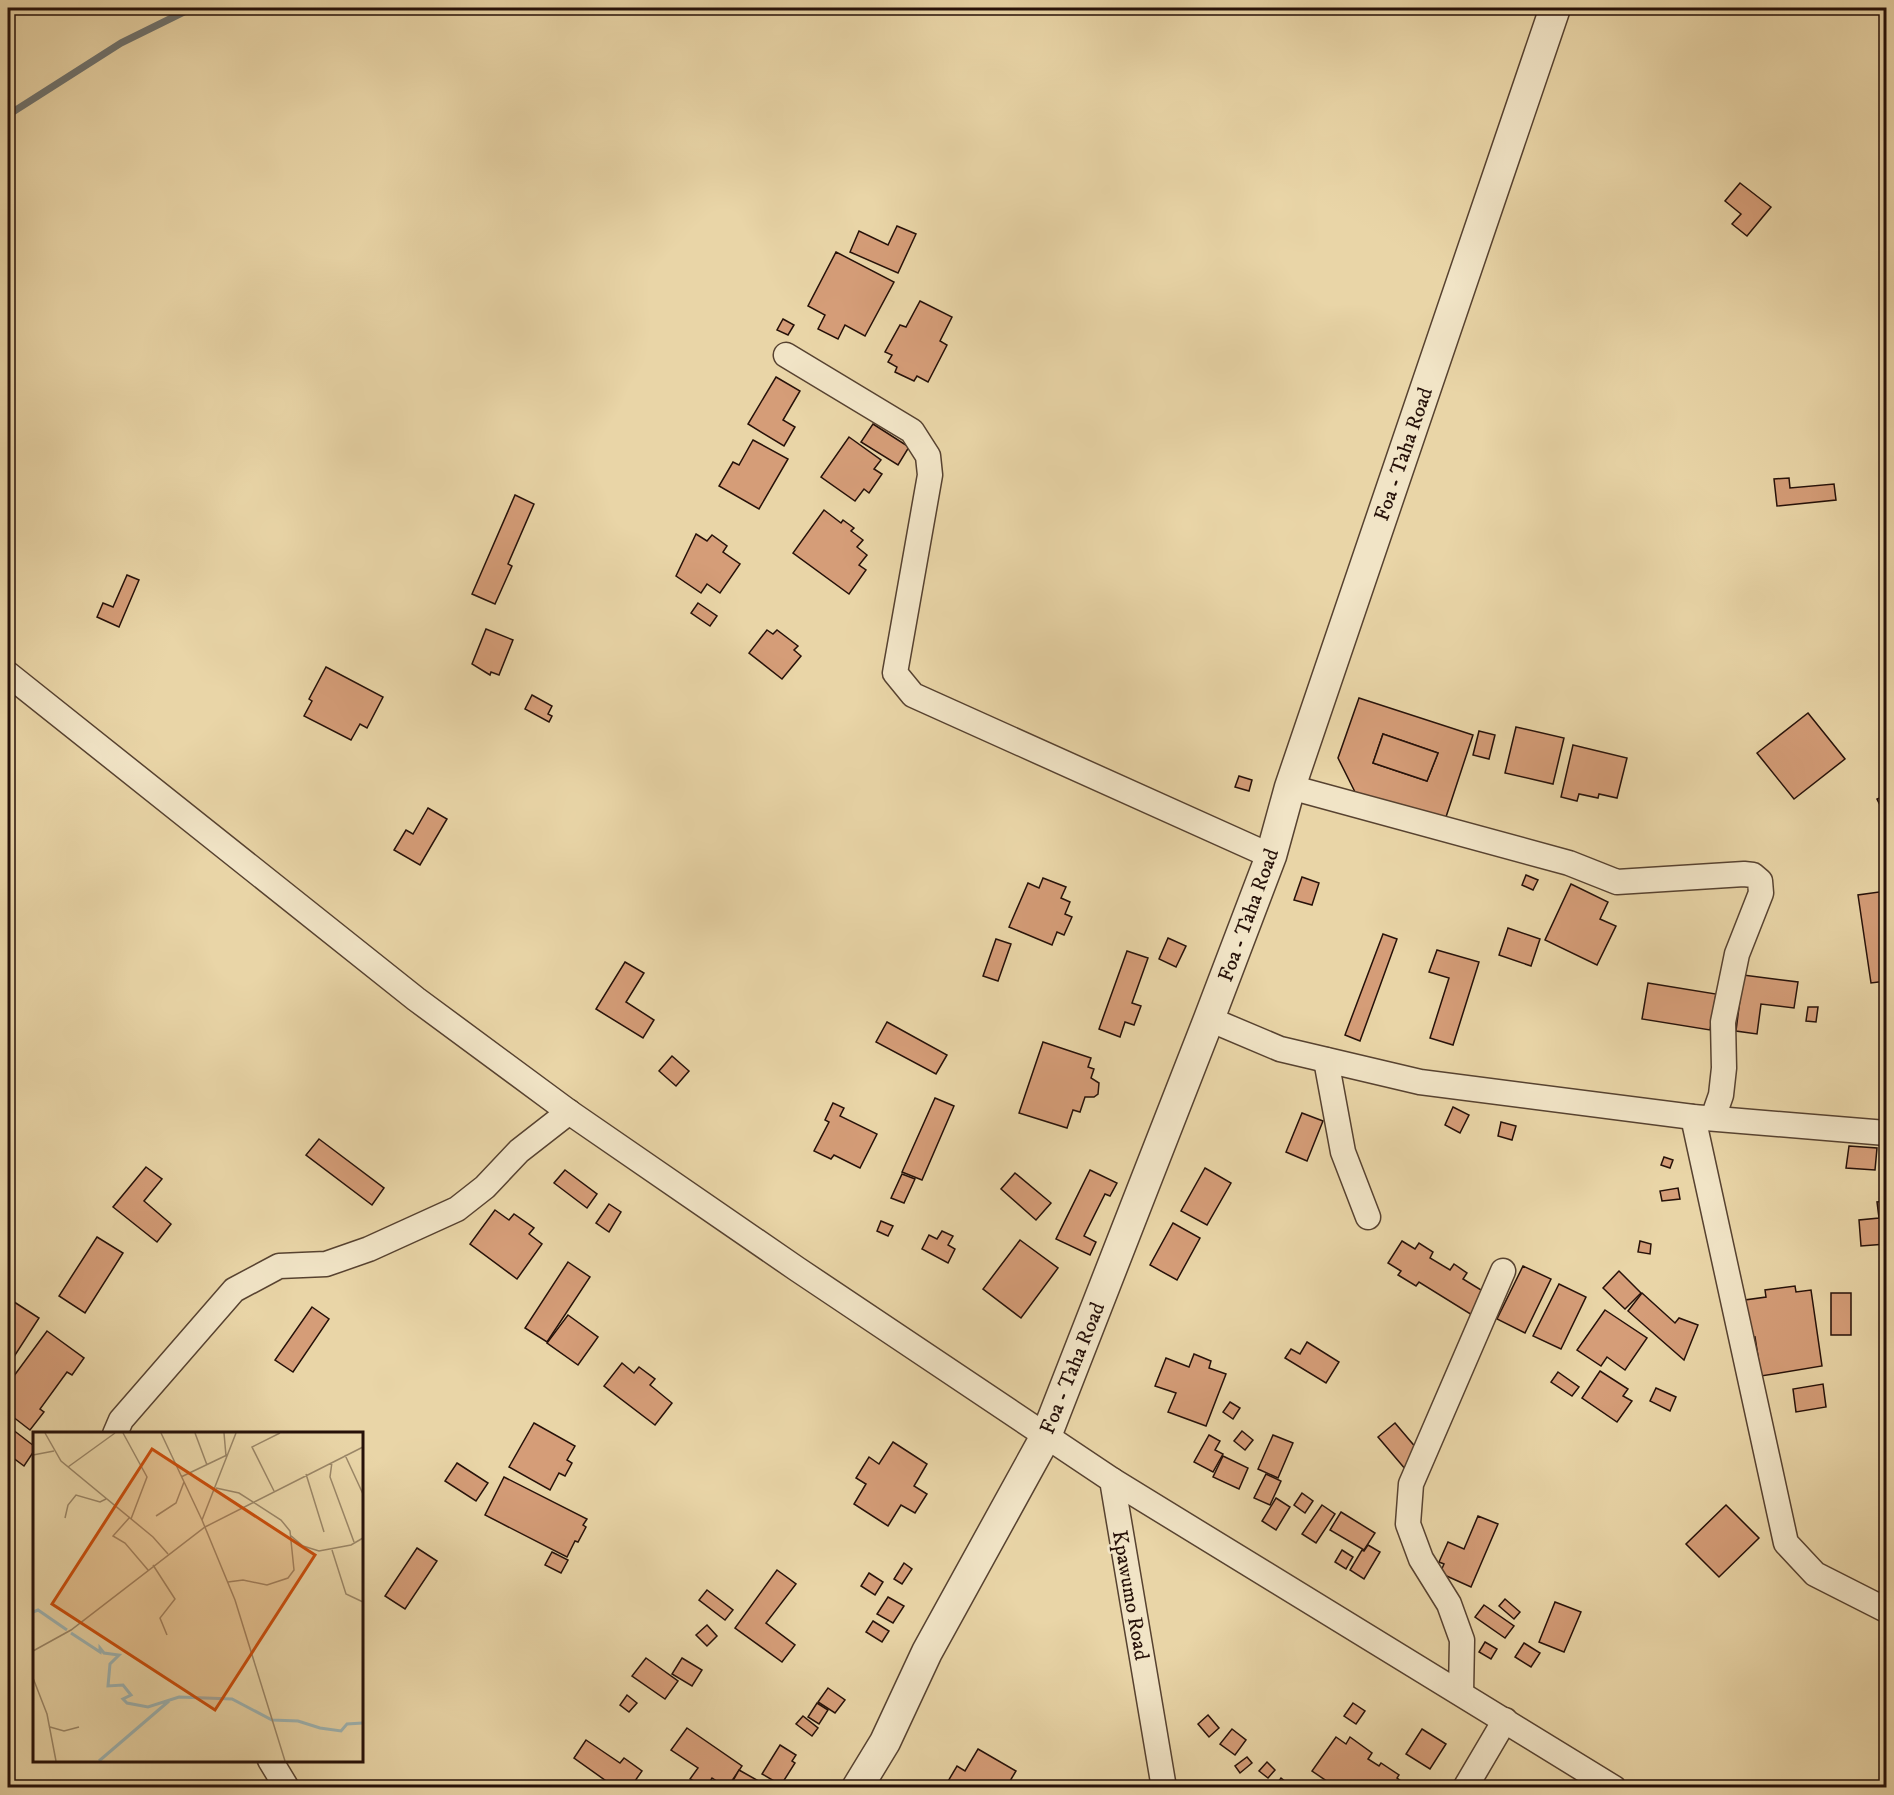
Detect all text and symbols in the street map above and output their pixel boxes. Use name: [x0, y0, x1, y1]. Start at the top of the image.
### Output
street label: Foa - Taha Road: [1369, 384, 1439, 525]
street label: Foa - Taha Road: [1213, 845, 1285, 985]
street label: Foa - Taha Road: [1035, 1298, 1111, 1438]
inset map: [33, 1432, 363, 1762]
street label: Kpawumo Road: [1106, 1528, 1154, 1663]

